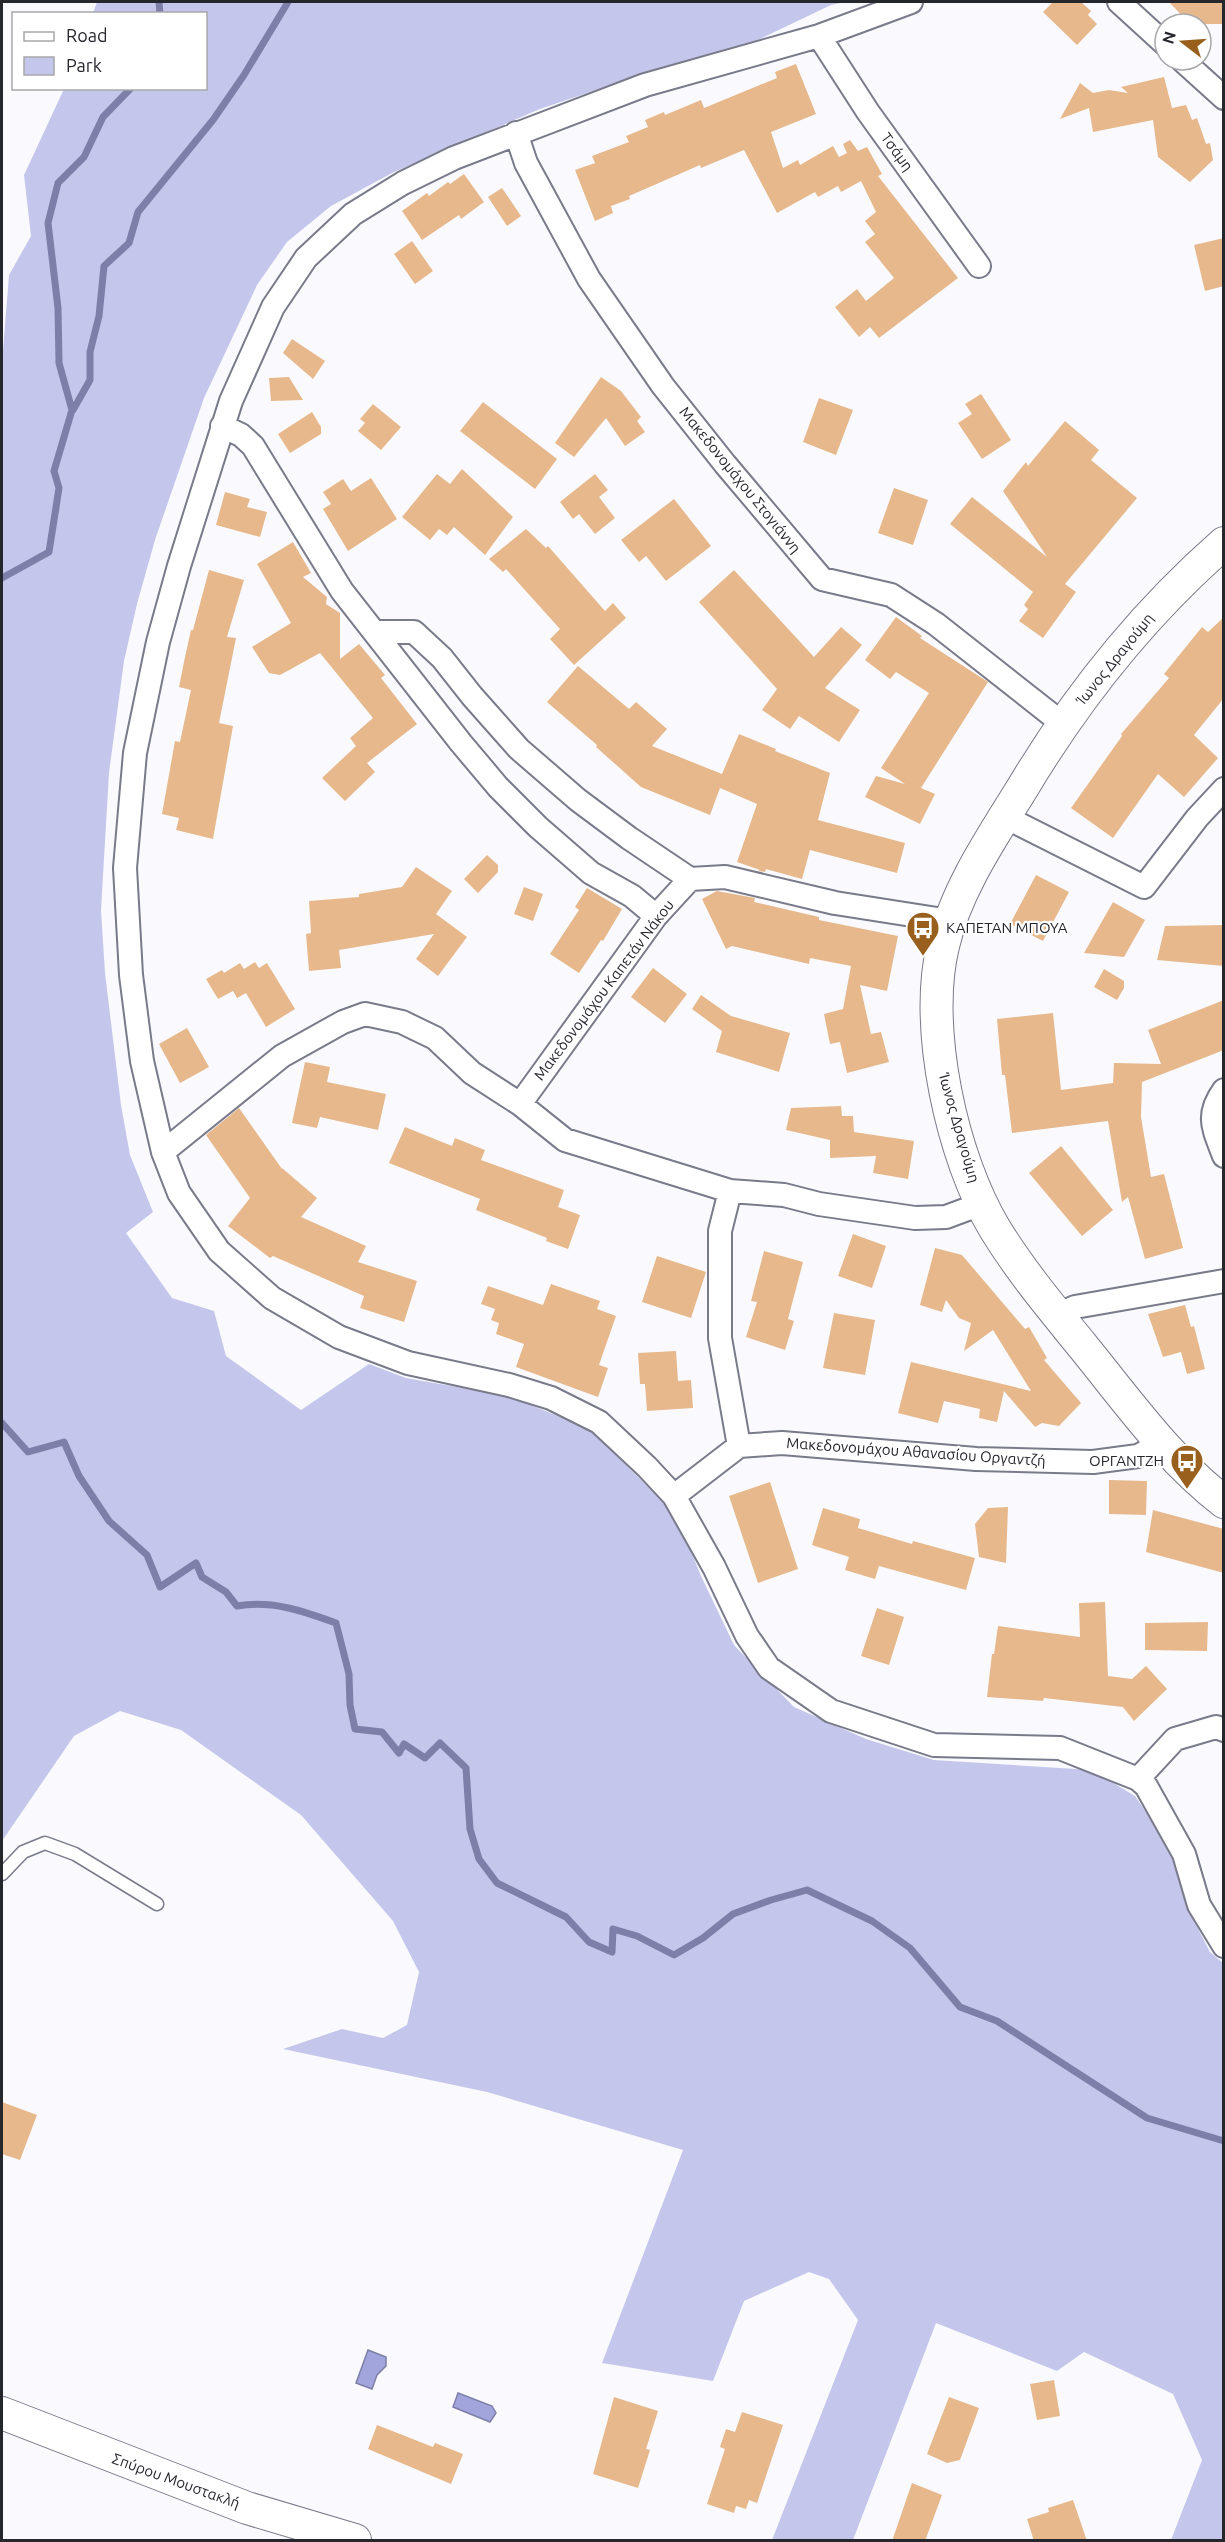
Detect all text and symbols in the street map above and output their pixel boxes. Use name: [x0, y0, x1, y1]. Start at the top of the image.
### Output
legend: [12, 12, 207, 90]
north arrow: [1153, 12, 1213, 72]
text: Road: [66, 25, 108, 45]
text: N: [1158, 29, 1179, 46]
text: Park: [66, 55, 102, 75]
street label: Τσάμη: [878, 129, 917, 174]
street label: Μακεδονομάχου Στογιάννη: [676, 403, 805, 556]
street label: Ίωνος Δραγούμη: [1072, 609, 1157, 709]
street label: Μακεδονομάχου Καπετάν Νάκου: [530, 896, 677, 1083]
bus stop icon: ΚΑΠΕΤΑΝ ΜΠΟΥΑ: [905, 910, 941, 957]
place label: ΚΑΠΕΤΑΝ ΜΠΟΥΑ: [946, 919, 1068, 936]
street label: Ίωνος Δραγούμη: [935, 1070, 983, 1184]
street label: Μακεδονομάχου Αθανασίου Οργαντζή: [786, 1434, 1046, 1469]
bus stop icon: ΟΡΓΑΝΤΖΗ: [1169, 1443, 1205, 1490]
place label: ΟΡΓΑΝΤΖΗ: [1089, 1452, 1164, 1469]
street label: Σπύρου Μουστακλή: [110, 2450, 242, 2512]

